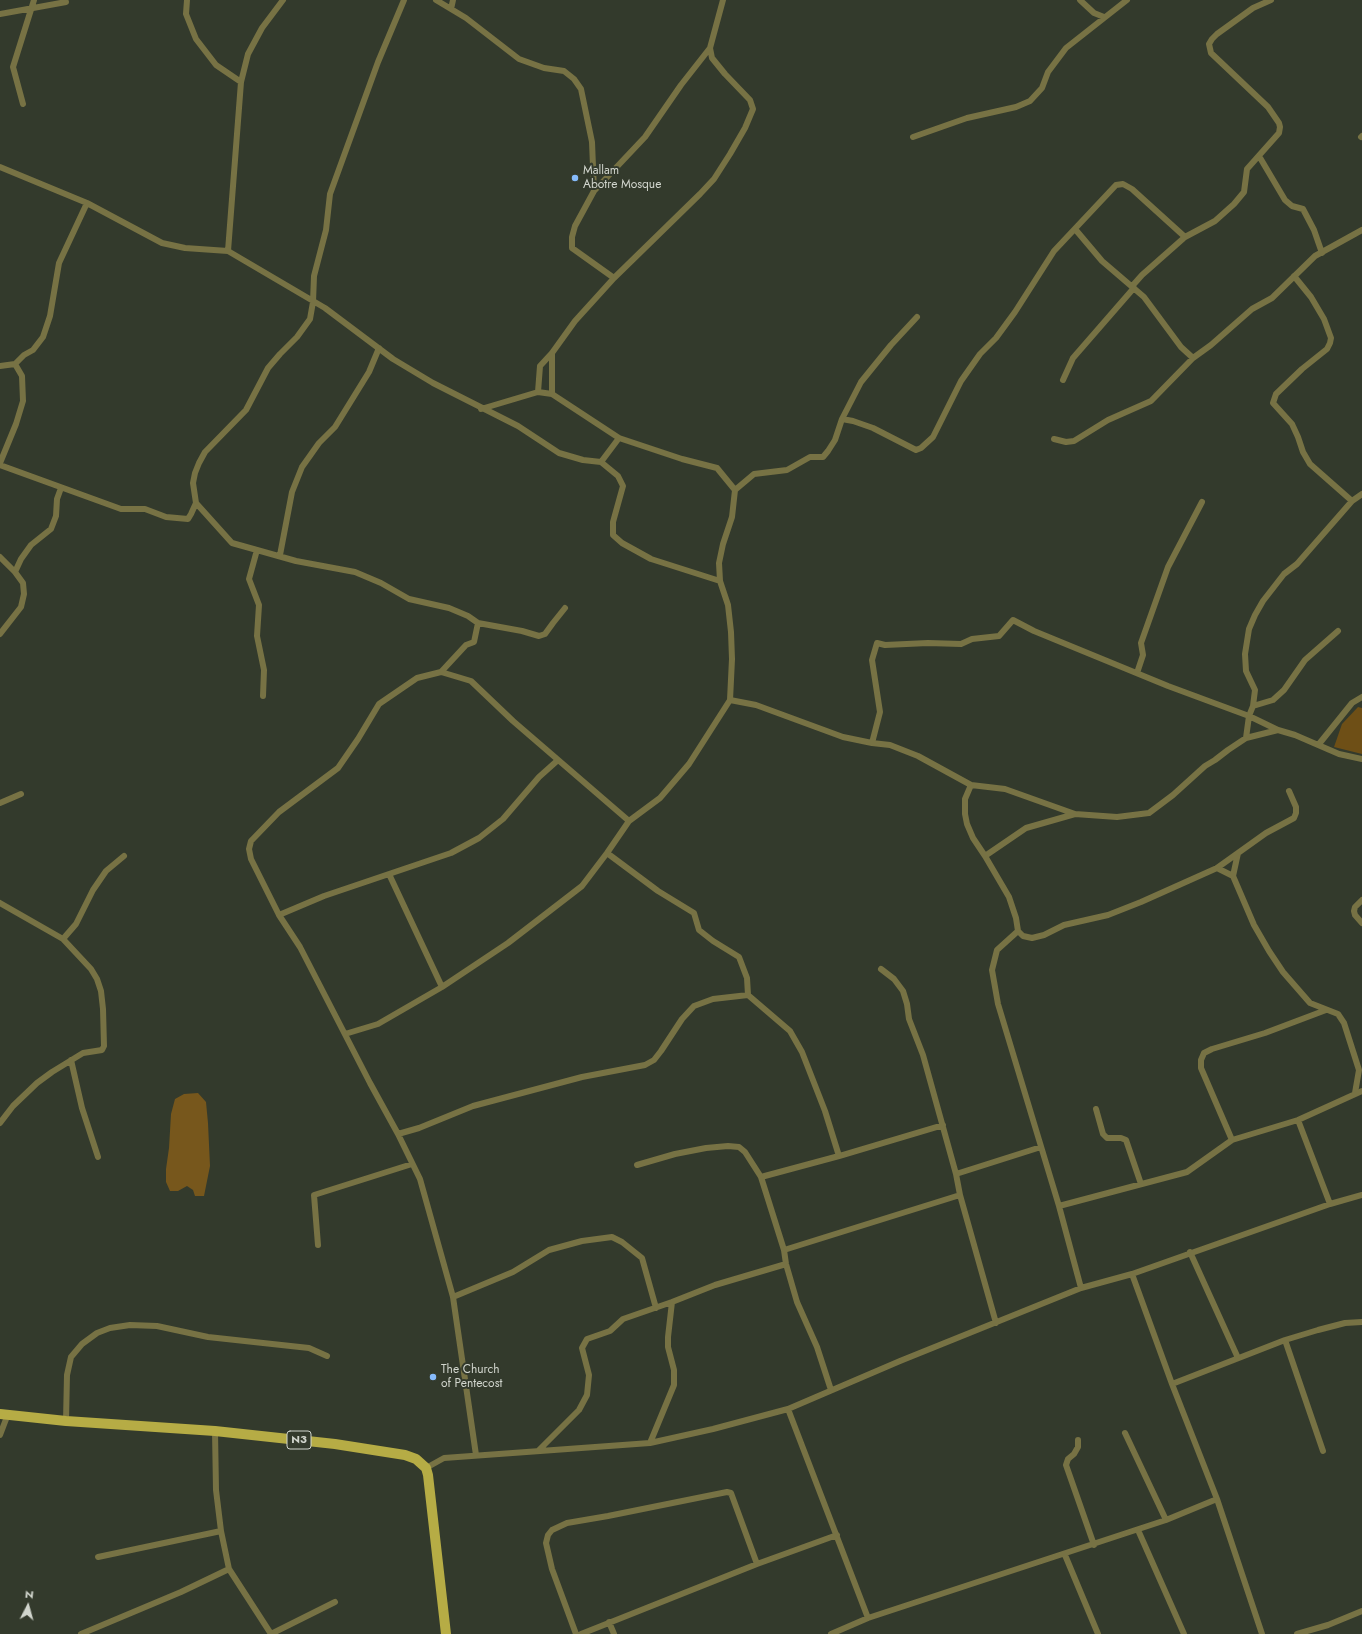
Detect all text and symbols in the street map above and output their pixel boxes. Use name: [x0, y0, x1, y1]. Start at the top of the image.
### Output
place label: Mallam Abotre Mosque: [583, 164, 661, 192]
marker: Mallam Abotre Mosque: [570, 173, 580, 183]
place label: The Church of Pentecost: [441, 1363, 502, 1391]
marker: The Church of Pentecost: [428, 1372, 438, 1382]
road number: N3: [287, 1431, 311, 1449]
north arrow: [8, 1586, 48, 1626]
text: N: [24, 1586, 34, 1602]

